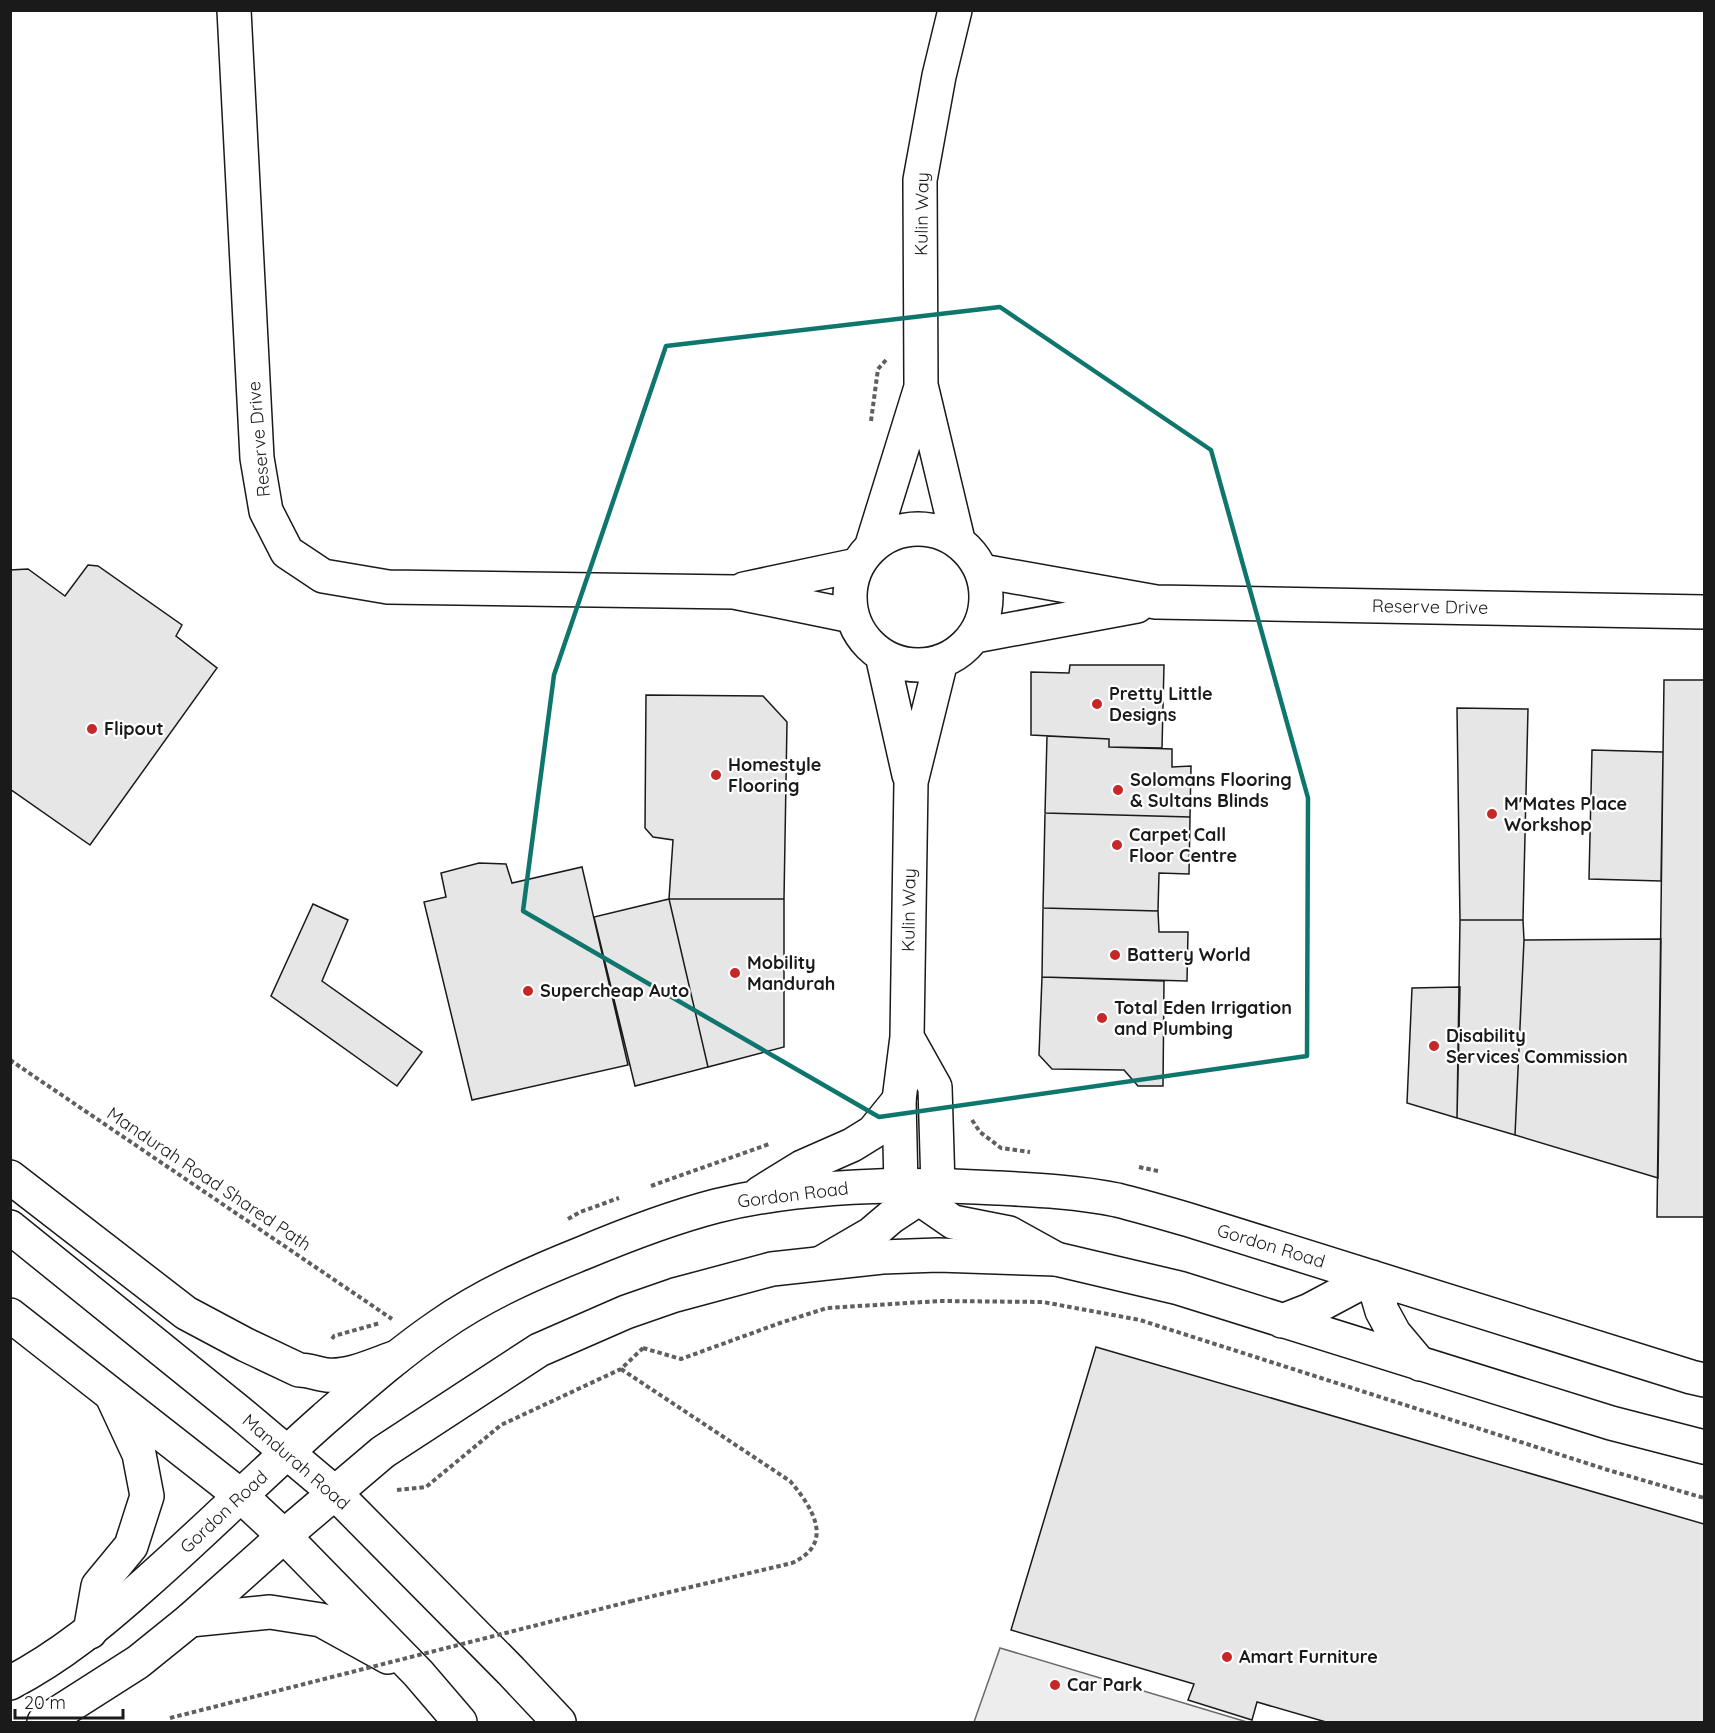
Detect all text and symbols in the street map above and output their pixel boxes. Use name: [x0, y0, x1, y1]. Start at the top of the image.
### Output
street label: Kulin Way: [909, 172, 934, 256]
street label: Reserve Drive: [242, 380, 275, 498]
street label: Reserve Drive: [1372, 594, 1488, 619]
place label: Pretty Little Designs: [1109, 682, 1213, 726]
marker: Pretty Little Designs: [1090, 697, 1104, 711]
place label: Flipout: [104, 717, 164, 740]
marker: Flipout: [85, 722, 99, 736]
place label: Homestyle Flooring: [728, 753, 821, 797]
marker: Homestyle Flooring: [709, 768, 723, 782]
place label: Solomans Flooring & Sultans Blinds: [1130, 768, 1292, 812]
marker: Solomans Flooring & Sultans Blinds: [1111, 783, 1125, 797]
place label: M'Mates Place Workshop: [1504, 792, 1627, 836]
marker: M'Mates Place Workshop: [1485, 807, 1499, 821]
place label: Carpet Call Floor Centre: [1129, 823, 1237, 867]
marker: Carpet Call Floor Centre: [1110, 838, 1124, 852]
street label: Kulin Way: [896, 868, 921, 952]
place label: Battery World: [1127, 943, 1251, 966]
marker: Battery World: [1108, 948, 1122, 962]
place label: Mobility Mandurah: [747, 951, 835, 995]
marker: Mobility Mandurah: [728, 966, 742, 980]
place label: Supercheap Auto: [540, 979, 689, 1002]
marker: Supercheap Auto: [521, 984, 535, 998]
place label: Total Eden Irrigation and Plumbing: [1114, 996, 1292, 1040]
marker: Total Eden Irrigation and Plumbing: [1095, 1011, 1109, 1025]
place label: Disability Services Commission: [1446, 1024, 1628, 1068]
marker: Disability Services Commission: [1427, 1039, 1441, 1053]
street label: Mandurah Road Shared Path: [103, 1101, 316, 1256]
street label: Gordon Road: [736, 1176, 850, 1213]
street label: Gordon Road: [1214, 1218, 1328, 1273]
street label: Mandurah Road: [238, 1409, 355, 1515]
street label: Gordon Road: [175, 1465, 272, 1558]
place label: Amart Furniture: [1239, 1645, 1378, 1668]
marker: Amart Furniture: [1220, 1650, 1234, 1664]
place label: Car Park: [1067, 1673, 1143, 1696]
marker: Car Park: [1048, 1678, 1062, 1692]
scale bar: [15, 1682, 123, 1720]
text: 20 m: [24, 1691, 66, 1714]

